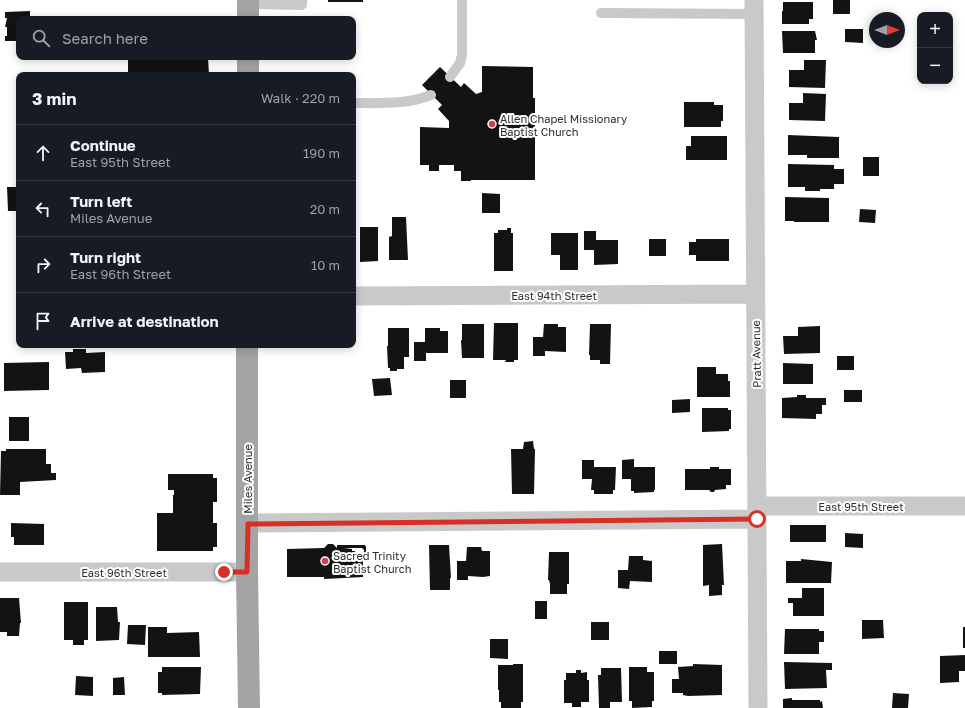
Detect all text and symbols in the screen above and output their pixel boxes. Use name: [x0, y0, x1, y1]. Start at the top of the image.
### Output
north arrow: [869, 12, 905, 48]
map controls: [917, 12, 953, 84]
button: +: [917, 12, 953, 48]
search box: [16, 16, 356, 60]
icon: search: [30, 27, 52, 49]
text: Search here: [62, 29, 148, 47]
button: −: [917, 48, 953, 84]
text: 3 min: [32, 88, 76, 109]
text: Walk · 220 m: [261, 90, 340, 106]
place label: Allen Chapel Missionary Baptist Church: [500, 112, 627, 138]
marker: Allen Chapel Missionary Baptist Church: [487, 119, 497, 129]
text: Continue: [70, 136, 136, 154]
icon: ahead: [32, 142, 54, 164]
text: 190 m: [303, 145, 340, 161]
text: East 95th Street: [70, 154, 171, 170]
text: Turn left: [70, 192, 132, 210]
icon: left: [32, 198, 54, 220]
text: 20 m: [310, 201, 340, 217]
text: Miles Avenue: [70, 210, 152, 226]
text: Turn right: [70, 248, 141, 266]
icon: right: [32, 254, 54, 276]
text: 10 m: [311, 257, 340, 273]
text: East 96th Street: [70, 266, 171, 282]
street label: East 94th Street: [511, 289, 597, 302]
icon: arrive: [32, 310, 54, 332]
text: Arrive at destination: [70, 312, 219, 330]
street label: Pratt Avenue: [749, 320, 763, 388]
street label: Miles Avenue: [241, 444, 254, 514]
street label: East 95th Street: [818, 500, 904, 513]
route start: [748, 510, 766, 528]
place label: Sacred Trinity Baptist Church: [333, 549, 412, 575]
marker: Sacred Trinity Baptist Church: [320, 556, 330, 566]
route end: [215, 563, 233, 581]
street label: East 96th Street: [81, 566, 167, 579]

